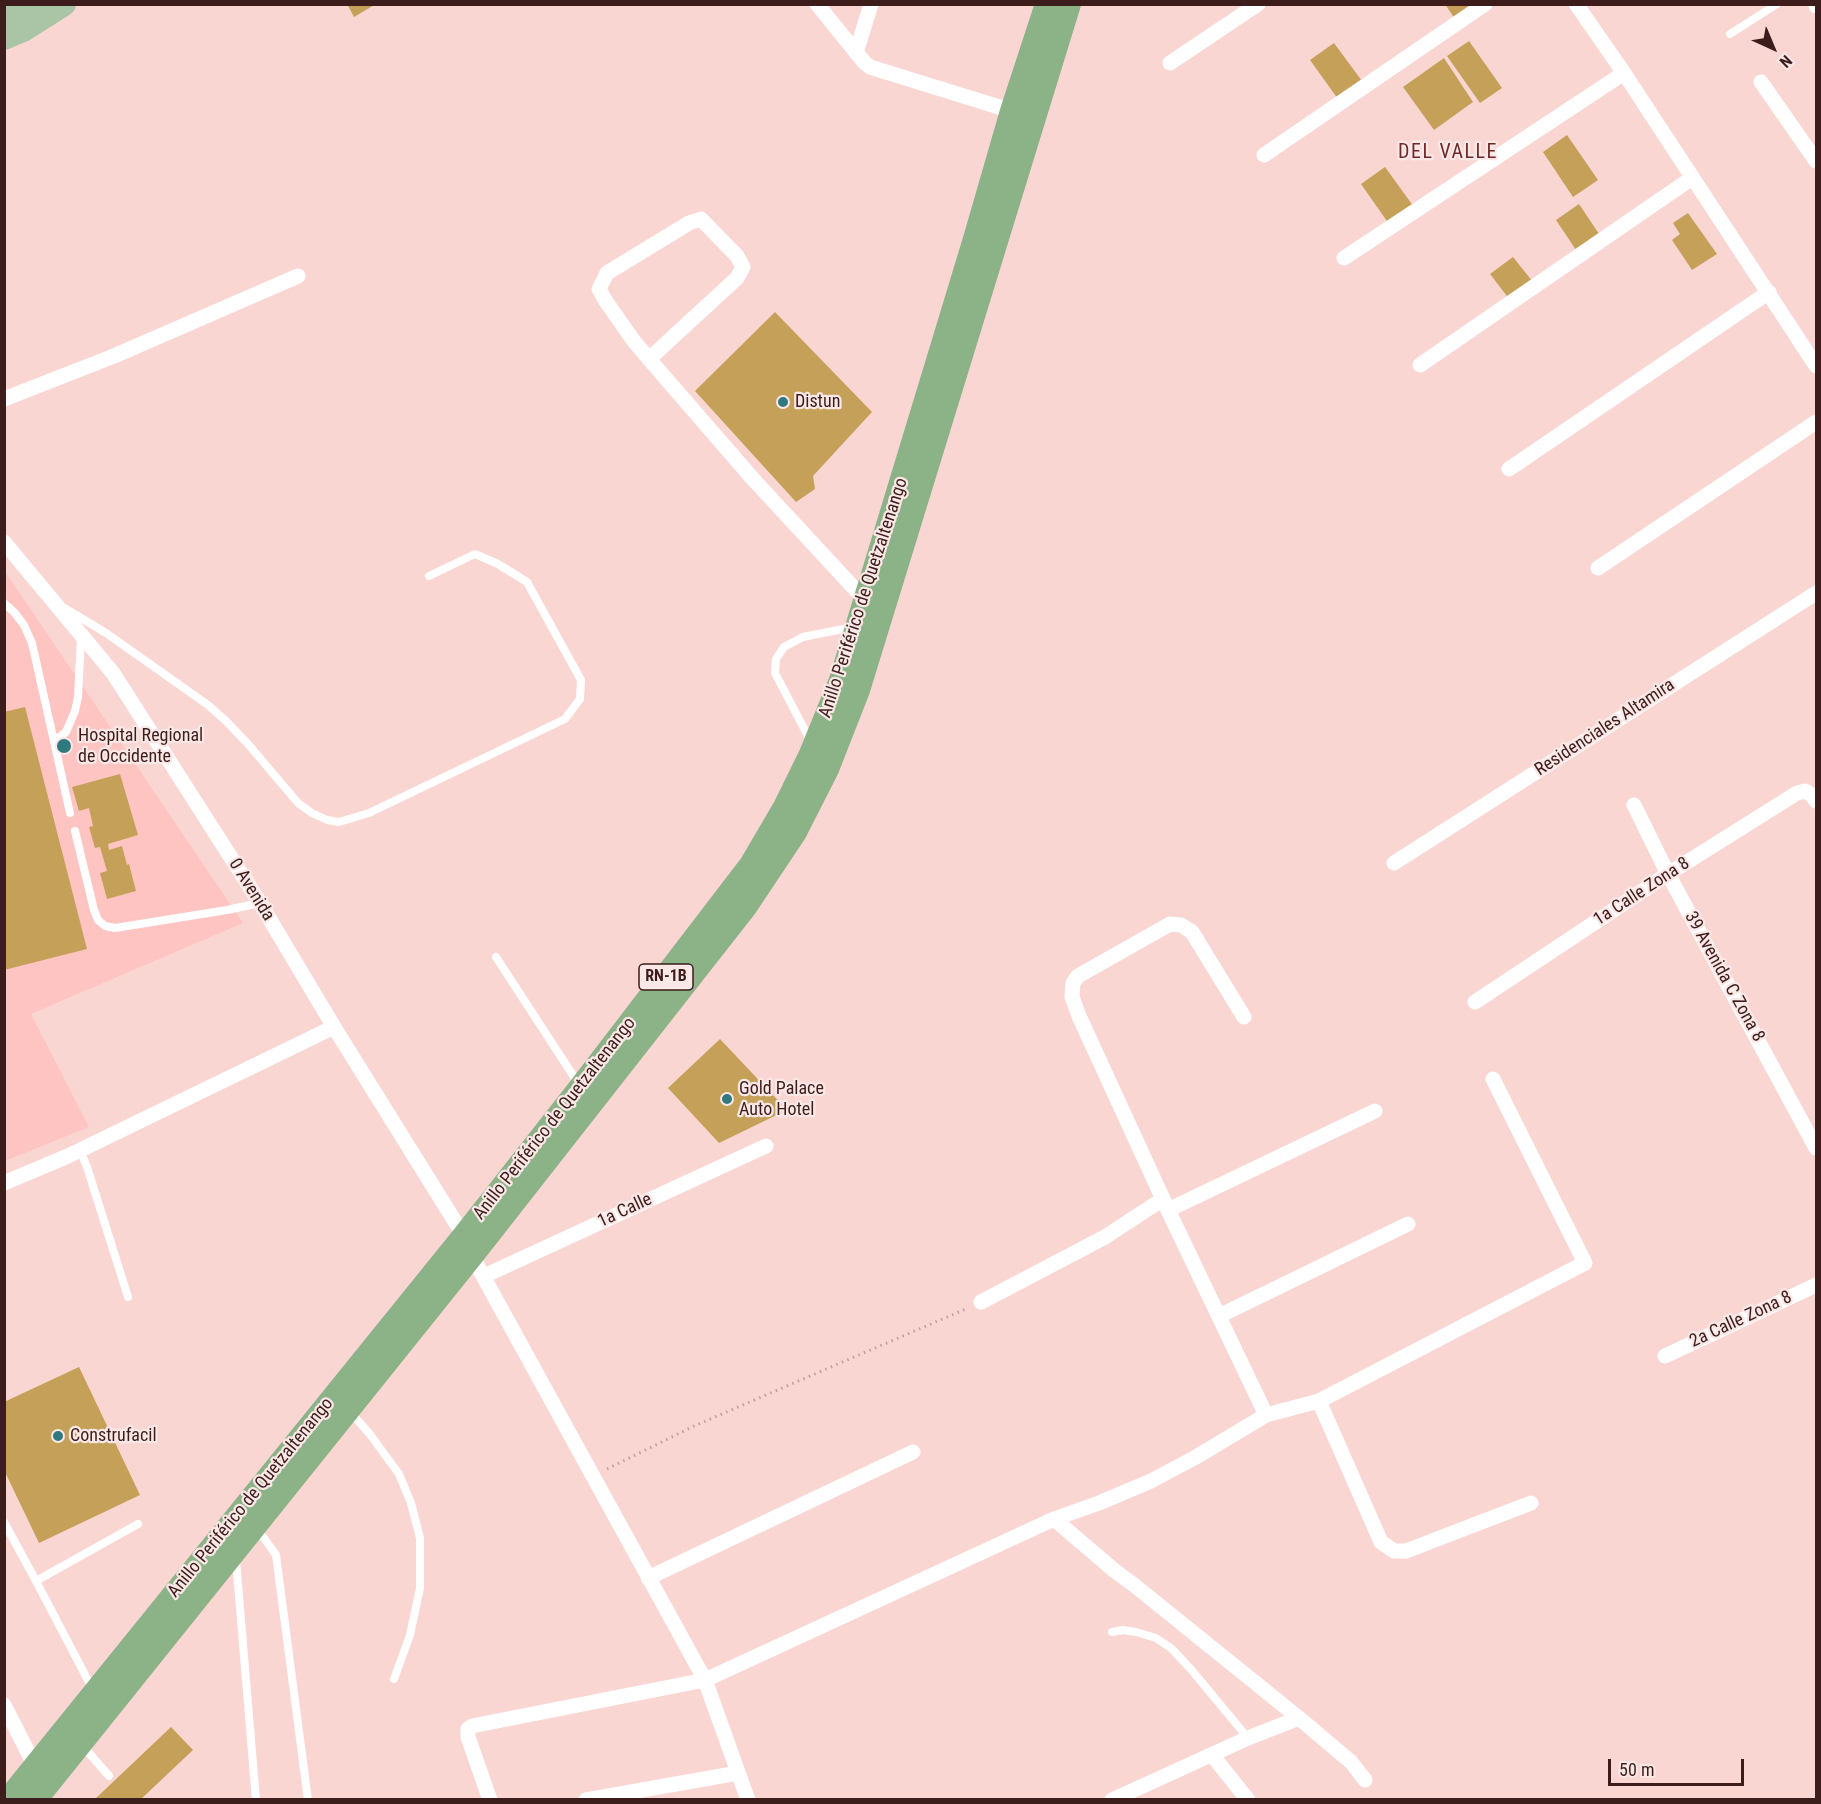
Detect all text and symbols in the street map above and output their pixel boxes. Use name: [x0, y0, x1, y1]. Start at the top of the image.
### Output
north arrow: [1743, 18, 1803, 78]
text: N: [1776, 51, 1796, 72]
district label: DEL VALLE: [1398, 141, 1498, 165]
place label: Distun: [795, 391, 840, 413]
marker: Distun: [776, 395, 790, 409]
street label: Anillo Periférico de Quetzaltenango: [815, 475, 913, 721]
street label: Residenciales Altamira: [1531, 675, 1679, 781]
place label: Hospital Regional de Occidente: [78, 725, 203, 768]
marker: Hospital Regional de Occidente: [55, 737, 73, 755]
street label: 1a Calle Zona 8: [1590, 853, 1694, 931]
street label: 0 Avenida: [223, 855, 279, 925]
street label: 39 Avenida C Zona 8: [1679, 908, 1769, 1046]
road number: RN-1B: [639, 964, 693, 990]
street label: Anillo Periférico de Quetzaltenango: [469, 1014, 641, 1224]
place label: Gold Palace Auto Hotel: [739, 1078, 824, 1120]
marker: Gold Palace Auto Hotel: [720, 1092, 734, 1106]
street label: 1a Calle: [595, 1189, 655, 1233]
street label: 2a Calle Zona 8: [1687, 1287, 1795, 1353]
street label: Anillo Periférico de Quetzaltenango: [164, 1394, 338, 1602]
place label: Construfacil: [70, 1425, 157, 1447]
marker: Construfacil: [51, 1429, 65, 1443]
scale bar: [1611, 1747, 1748, 1785]
text: 50 m: [1619, 1759, 1654, 1780]

